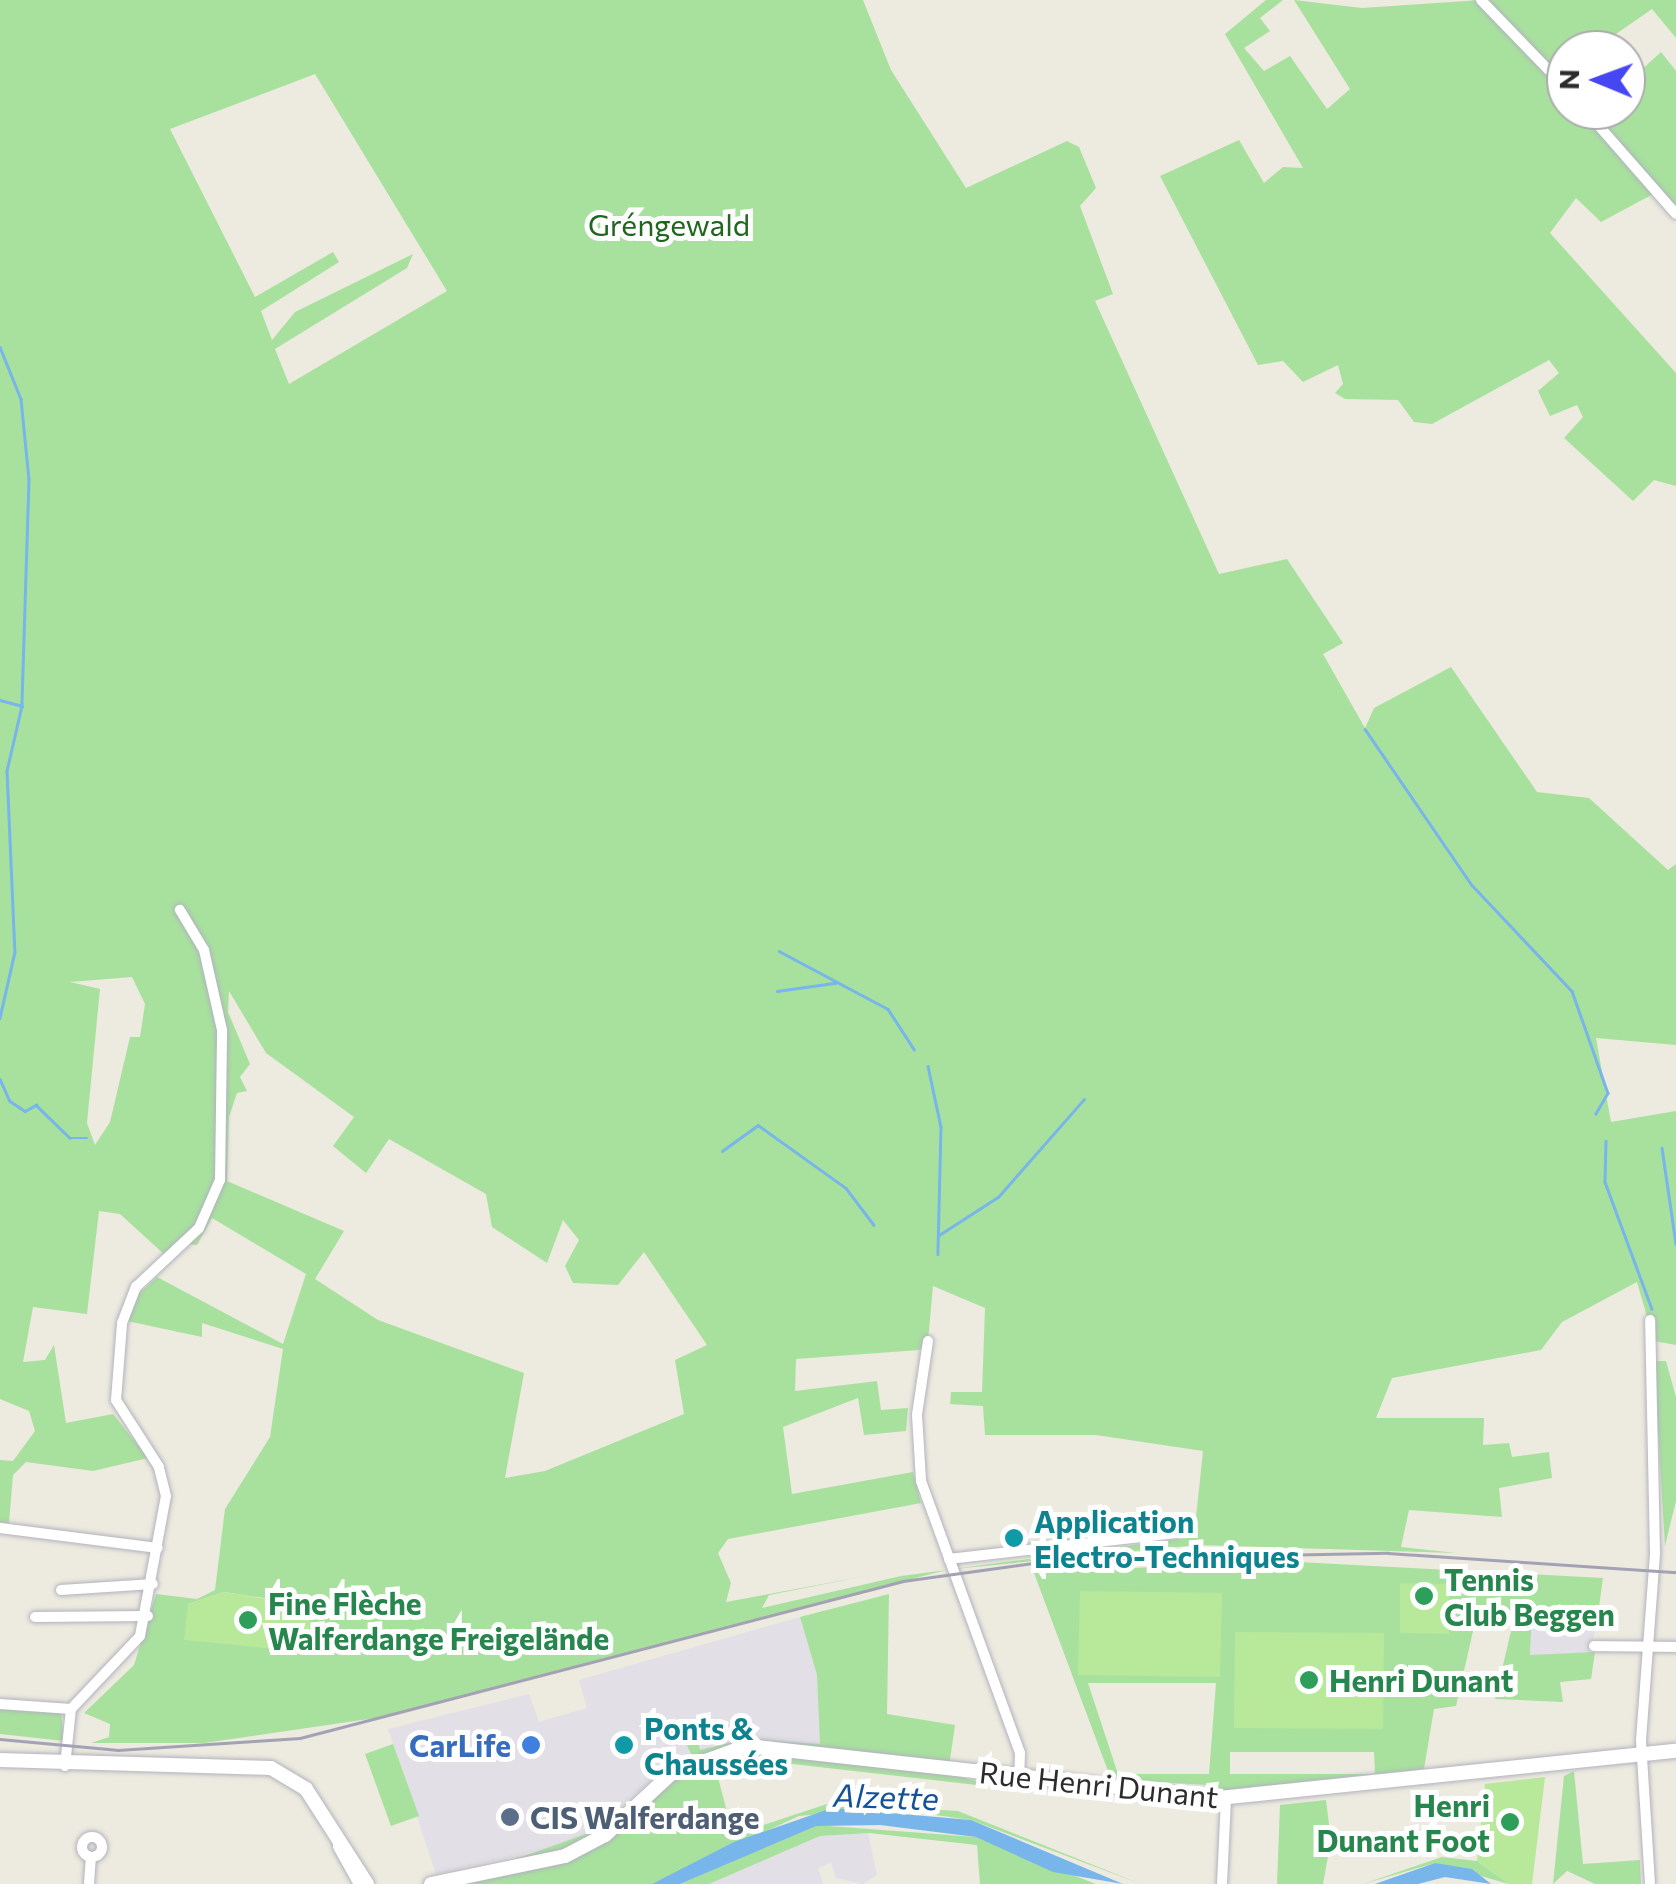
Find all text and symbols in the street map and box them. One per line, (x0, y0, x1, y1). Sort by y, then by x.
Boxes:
north arrow (1546, 30, 1646, 130)
text: N (1551, 69, 1585, 90)
park label: Gréngewald (588, 206, 750, 242)
place label: Application Electro-Techniques (1034, 1503, 1300, 1574)
marker: Application Electro-Techniques (1003, 1527, 1025, 1549)
place label: Tennis Club Beggen (1444, 1561, 1615, 1632)
place label: Fine Flèche Walferdange Freigelände (268, 1585, 609, 1656)
marker: Tennis Club Beggen (1413, 1585, 1435, 1607)
marker: Fine Flèche Walferdange Freigelände (237, 1609, 259, 1631)
place label: Henri Dunant (1329, 1662, 1513, 1698)
marker: Henri Dunant (1298, 1669, 1320, 1691)
place label: Ponts & Chaussées (644, 1710, 788, 1780)
place label: CarLife (409, 1727, 511, 1763)
marker: CarLife (520, 1734, 542, 1756)
marker: Ponts & Chaussées (613, 1734, 635, 1756)
street label: Rue Henri Dunant (978, 1754, 1220, 1814)
water label: Alzette (833, 1775, 939, 1817)
place label: Henri Dunant Foot (1317, 1787, 1490, 1858)
place label: CIS Walferdange (530, 1799, 760, 1835)
marker: CIS Walferdange (499, 1806, 521, 1828)
marker: Henri Dunant Foot (1499, 1811, 1521, 1833)

